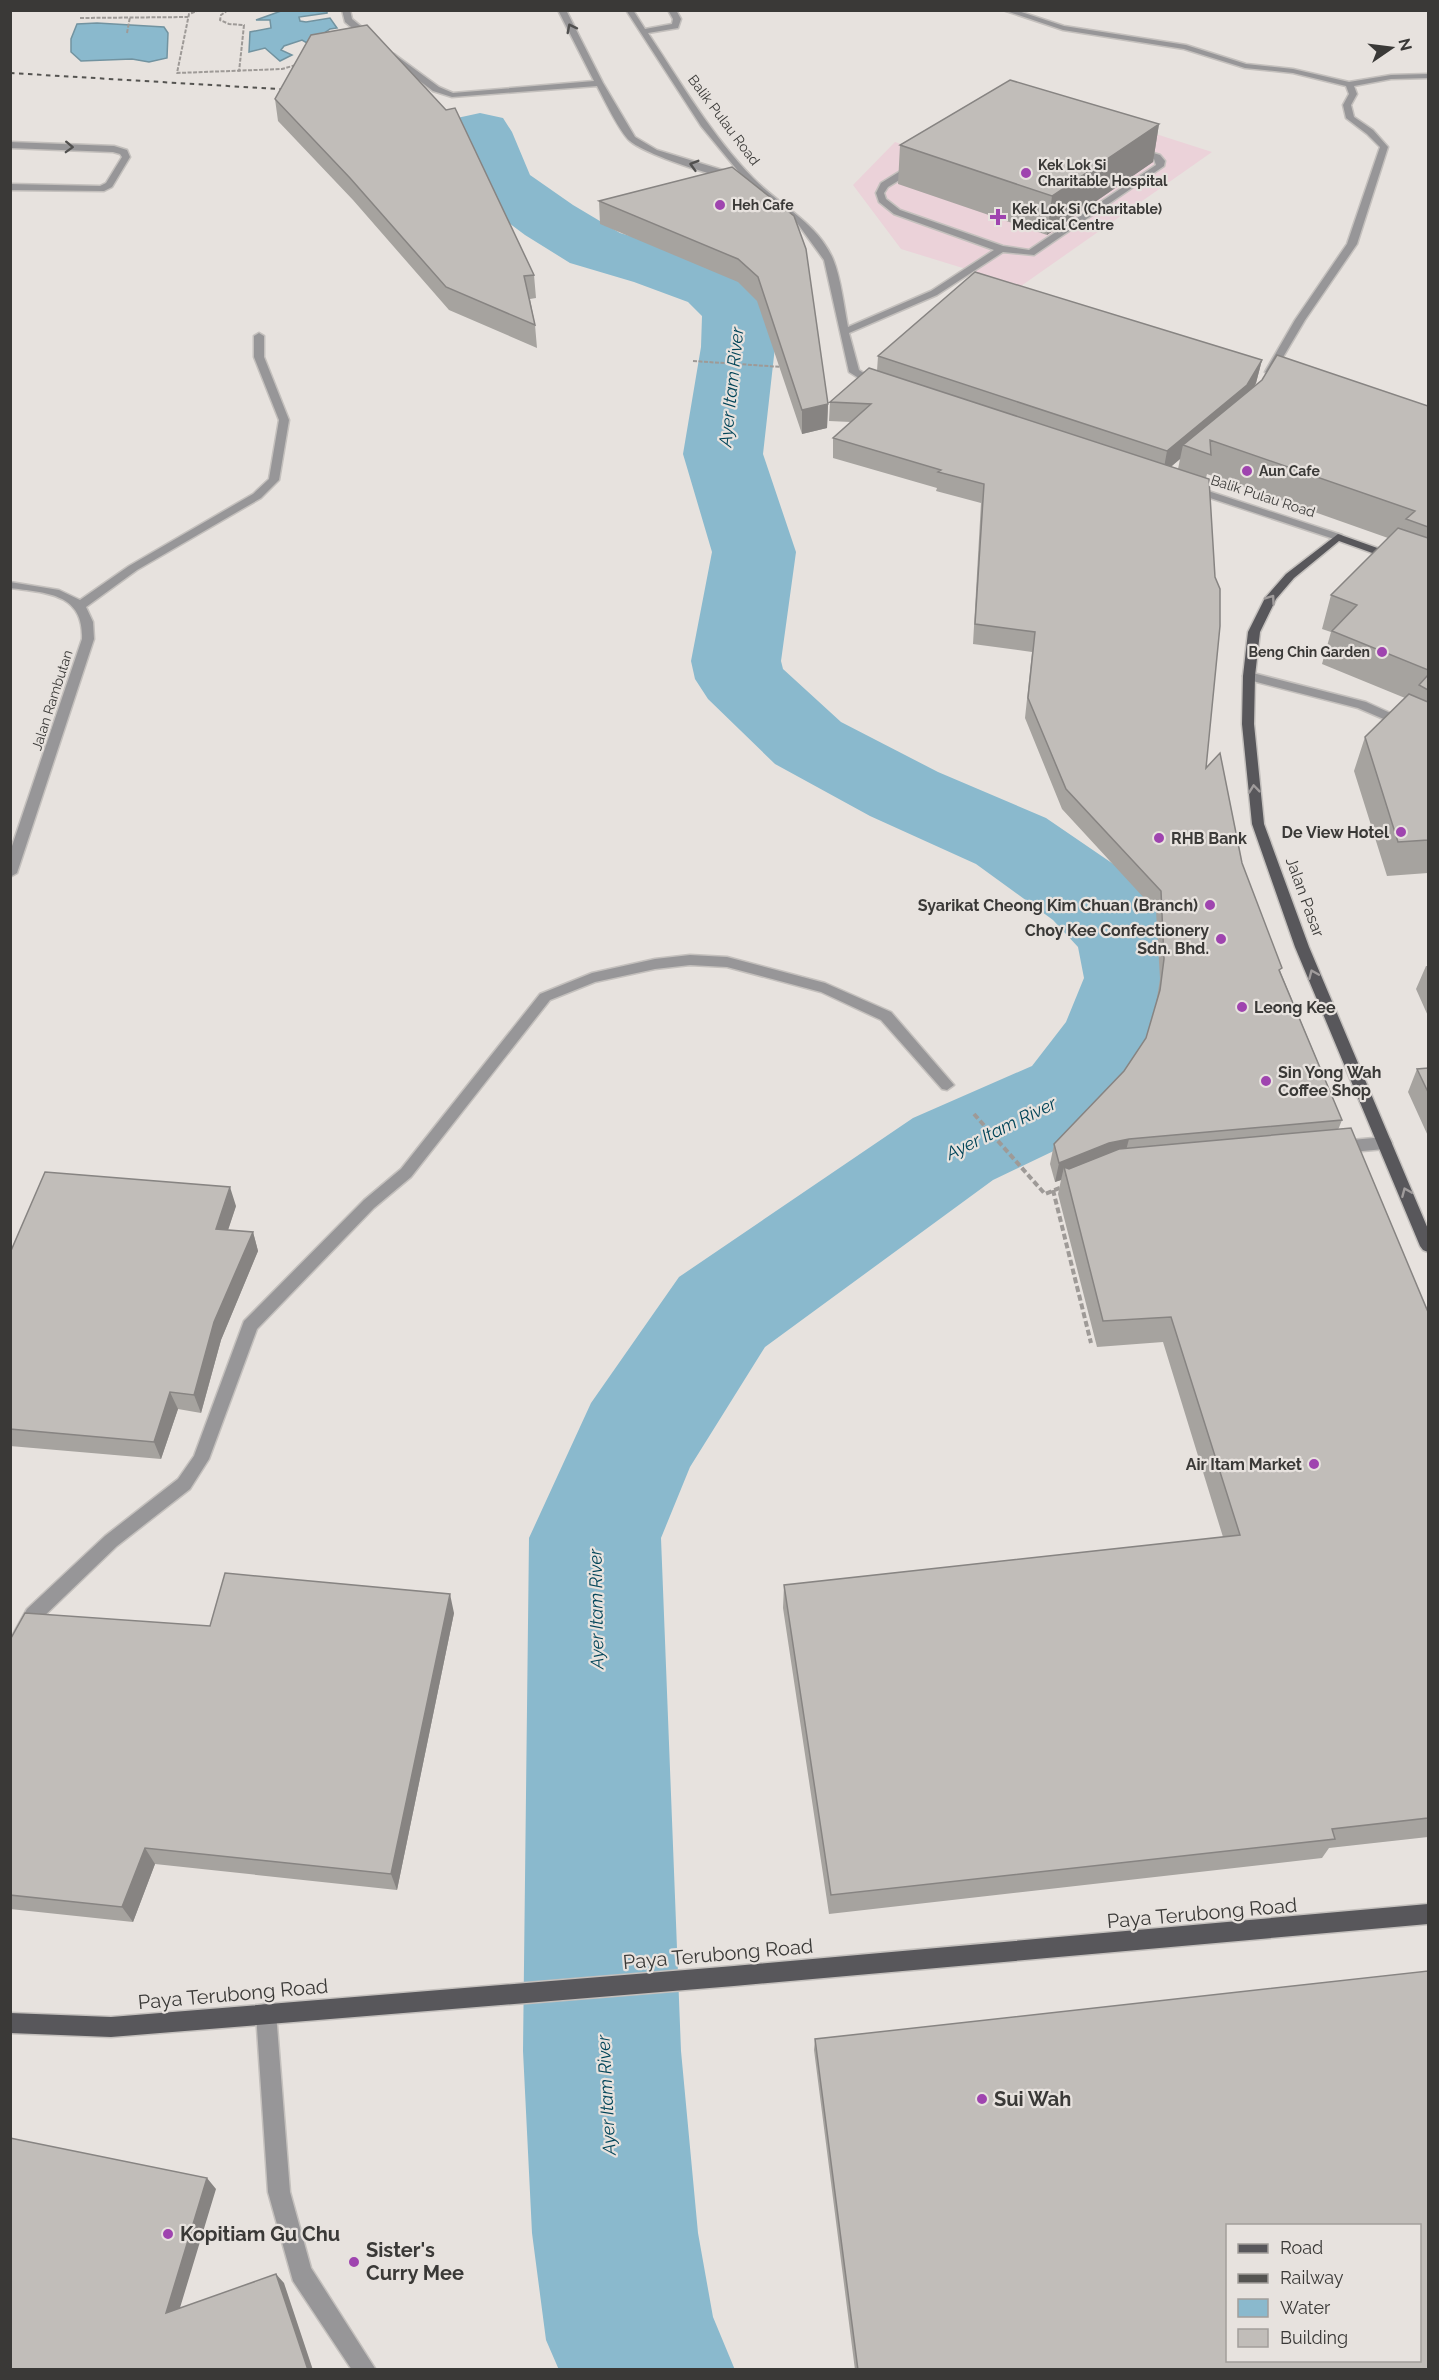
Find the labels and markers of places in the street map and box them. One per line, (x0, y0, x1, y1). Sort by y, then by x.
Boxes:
place label: Kek Lok Si Charitable Hospital (1038, 157, 1168, 189)
marker: Kek Lok Si Charitable Hospital (1019, 166, 1033, 180)
place label: Heh Cafe (732, 197, 794, 213)
marker: Heh Cafe (713, 198, 727, 212)
place label: Kek Lok Si (Charitable) Medical Centre (1012, 201, 1162, 233)
marker: Kek Lok Si (Charitable) Medical Centre (989, 208, 1007, 226)
place label: Aun Cafe (1259, 463, 1320, 479)
marker: Aun Cafe (1240, 464, 1254, 478)
place label: Beng Chin Garden (1249, 644, 1370, 660)
marker: Beng Chin Garden (1375, 645, 1389, 659)
place label: De View Hotel (1282, 823, 1390, 842)
marker: De View Hotel (1394, 825, 1408, 839)
place label: RHB Bank (1171, 829, 1247, 848)
marker: RHB Bank (1152, 831, 1166, 845)
place label: Syarikat Cheong Kim Chuan (Branch) (918, 896, 1198, 915)
marker: Syarikat Cheong Kim Chuan (Branch) (1203, 898, 1217, 912)
place label: Choy Kee Confectionery Sdn. Bhd. (1025, 921, 1209, 958)
marker: Choy Kee Confectionery Sdn. Bhd. (1214, 932, 1228, 946)
place label: Leong Kee (1254, 998, 1336, 1017)
marker: Leong Kee (1235, 1000, 1249, 1014)
place label: Sin Yong Wah Coffee Shop (1278, 1063, 1381, 1100)
marker: Sin Yong Wah Coffee Shop (1259, 1074, 1273, 1088)
place label: Air Itam Market (1186, 1455, 1302, 1474)
marker: Air Itam Market (1307, 1457, 1321, 1471)
place label: Sui Wah (994, 2087, 1071, 2111)
marker: Sui Wah (975, 2092, 989, 2106)
place label: Kopitiam Gu Chu (180, 2222, 340, 2246)
marker: Kopitiam Gu Chu (161, 2227, 175, 2241)
place label: Sister's Curry Mee (366, 2238, 464, 2285)
marker: Sister's Curry Mee (347, 2255, 361, 2269)

